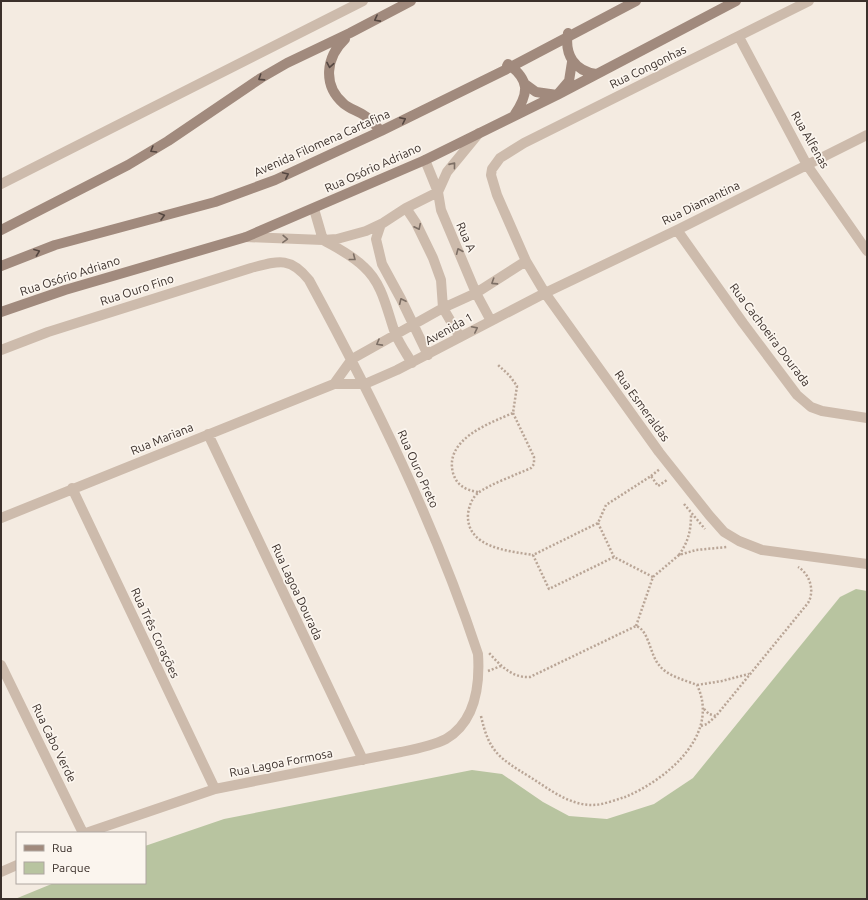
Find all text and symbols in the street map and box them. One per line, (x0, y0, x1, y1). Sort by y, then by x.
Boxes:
one-way arrow (373, 15, 381, 22)
street label: Rua Congonhas (607, 42, 688, 91)
one-way arrow (326, 62, 334, 68)
one-way arrow (258, 73, 265, 81)
street label: Avenida Filomena Cartafina (252, 107, 392, 178)
street label: Rua Alfenas (789, 109, 832, 171)
one-way arrow (399, 117, 406, 125)
street label: Rua Osório Adriano (322, 140, 423, 195)
one-way arrow (150, 146, 157, 153)
one-way arrow (448, 162, 455, 170)
one-way arrow (281, 172, 289, 180)
street label: Rua Diamantina (660, 178, 742, 227)
one-way arrow (159, 213, 166, 221)
street label: Rua A (454, 220, 479, 254)
one-way arrow (413, 223, 421, 230)
one-way arrow (282, 235, 288, 244)
one-way arrow (34, 248, 41, 256)
one-way arrow (456, 248, 464, 256)
street label: Rua Osório Adriano (18, 253, 121, 298)
one-way arrow (349, 253, 356, 260)
street label: Rua Ouro Fino (98, 271, 175, 308)
one-way arrow (491, 278, 498, 285)
street label: Rua Cachoeira Dourada (727, 281, 813, 389)
one-way arrow (399, 298, 407, 305)
street label: Avenida 1 (423, 310, 475, 347)
one-way arrow (471, 326, 478, 334)
one-way arrow (376, 339, 383, 346)
street label: Rua Esmeraldas (612, 368, 672, 444)
street label: Rua Mariana (129, 420, 195, 457)
street label: Rua Ouro Preto (395, 428, 441, 510)
street label: Rua Lagoa Dourada (269, 542, 325, 642)
street label: Rua Três Corações (129, 586, 182, 680)
street label: Rua Cabo Verde (30, 701, 79, 784)
street label: Rua Lagoa Formosa (228, 746, 334, 779)
legend (16, 832, 146, 884)
text: Rua (52, 841, 73, 854)
text: Parque (52, 861, 90, 874)

